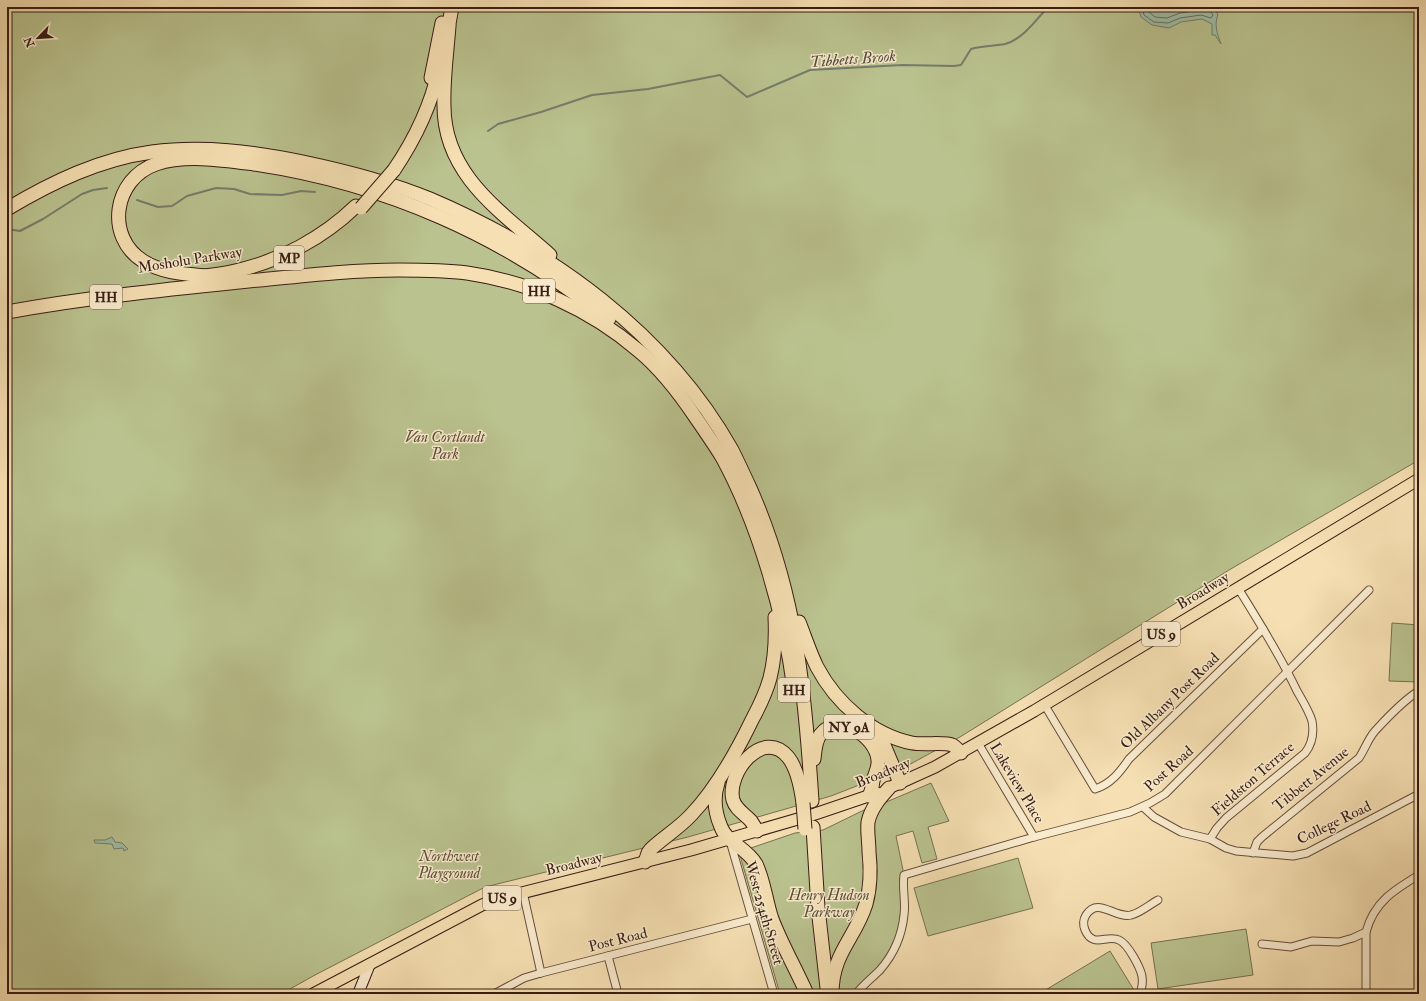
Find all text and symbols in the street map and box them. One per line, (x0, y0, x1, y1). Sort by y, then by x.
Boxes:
north arrow (18, 18, 58, 58)
text: N (21, 34, 38, 50)
water label: Tibbetts Brook (809, 46, 897, 72)
street label: Mosholu Parkway (137, 242, 244, 278)
road number: MP (274, 246, 304, 270)
road number: HH (523, 279, 555, 303)
road number: HH (90, 285, 122, 309)
park label: Van Cortlandt Park (405, 428, 486, 464)
street label: Broadway (1173, 568, 1233, 614)
road number: US 9 (1142, 622, 1180, 646)
street label: Old Albany Post Road (1116, 648, 1224, 753)
road number: HH (778, 678, 810, 702)
road number: NY 9A (824, 715, 874, 739)
street label: Fieldston Terrace (1208, 738, 1298, 820)
street label: Lakeview Place (986, 739, 1048, 827)
street label: Post Road (1140, 741, 1198, 796)
street label: Tibbett Avenue (1269, 743, 1353, 815)
street label: Broadway (853, 753, 914, 793)
street label: College Road (1294, 797, 1375, 849)
park label: Northwest Playground (417, 847, 482, 883)
street label: Broadway (544, 848, 605, 880)
street label: West 254th Street (740, 858, 788, 967)
road number: US 9 (483, 886, 521, 910)
park label: Henry Hudson Parkway (787, 886, 870, 922)
street label: Post Road (587, 923, 650, 956)

